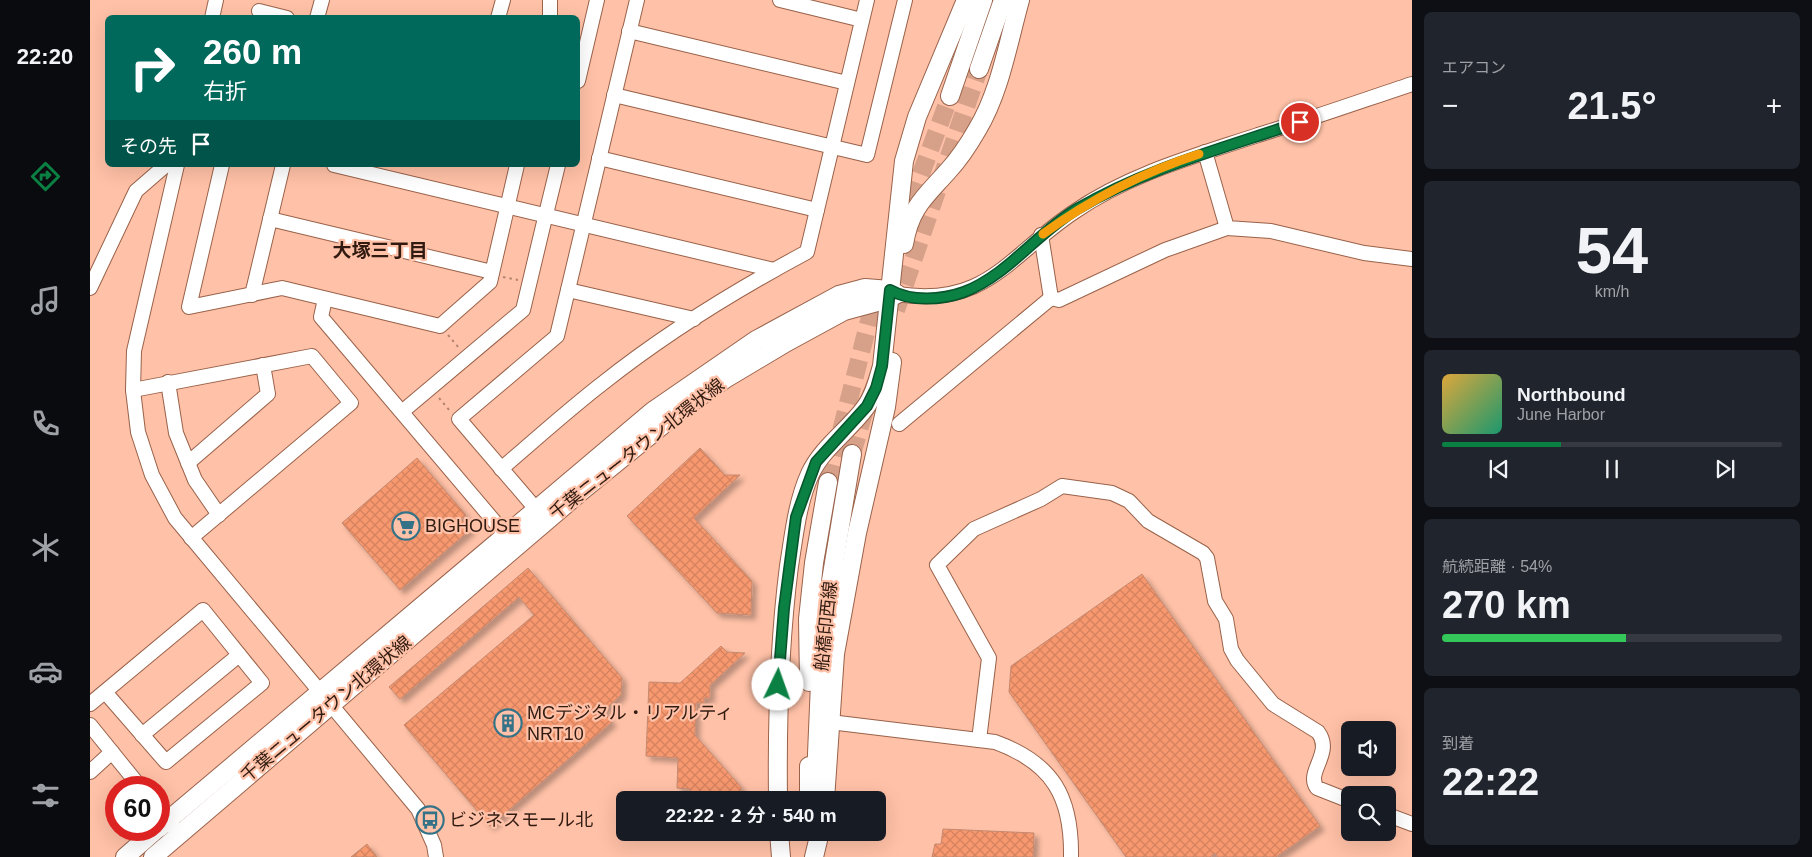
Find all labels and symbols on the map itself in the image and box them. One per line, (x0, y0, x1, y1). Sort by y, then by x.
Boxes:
pin (1279, 101, 1321, 143)
district label: 大塚三丁目 (332, 240, 428, 261)
street label: 千葉ニュータウン北環状線 (546, 375, 728, 523)
supermarket icon: BIGHOUSE (391, 511, 421, 541)
place label: BIGHOUSE (425, 516, 520, 536)
street label: 船橋印西線 (811, 580, 841, 672)
street label: 千葉ニュータウン北環状線 (237, 632, 415, 786)
position arrow (751, 658, 803, 710)
place label: MCデジタル・リアルティ NRT10 (527, 703, 733, 744)
building icon: MCデジタル・リアルティ NRT10 (493, 708, 523, 738)
speed limit sign: 60 (105, 776, 170, 841)
bus stop icon: ビジネスモール北 (415, 805, 445, 835)
place label: ビジネスモール北 (449, 810, 593, 830)

